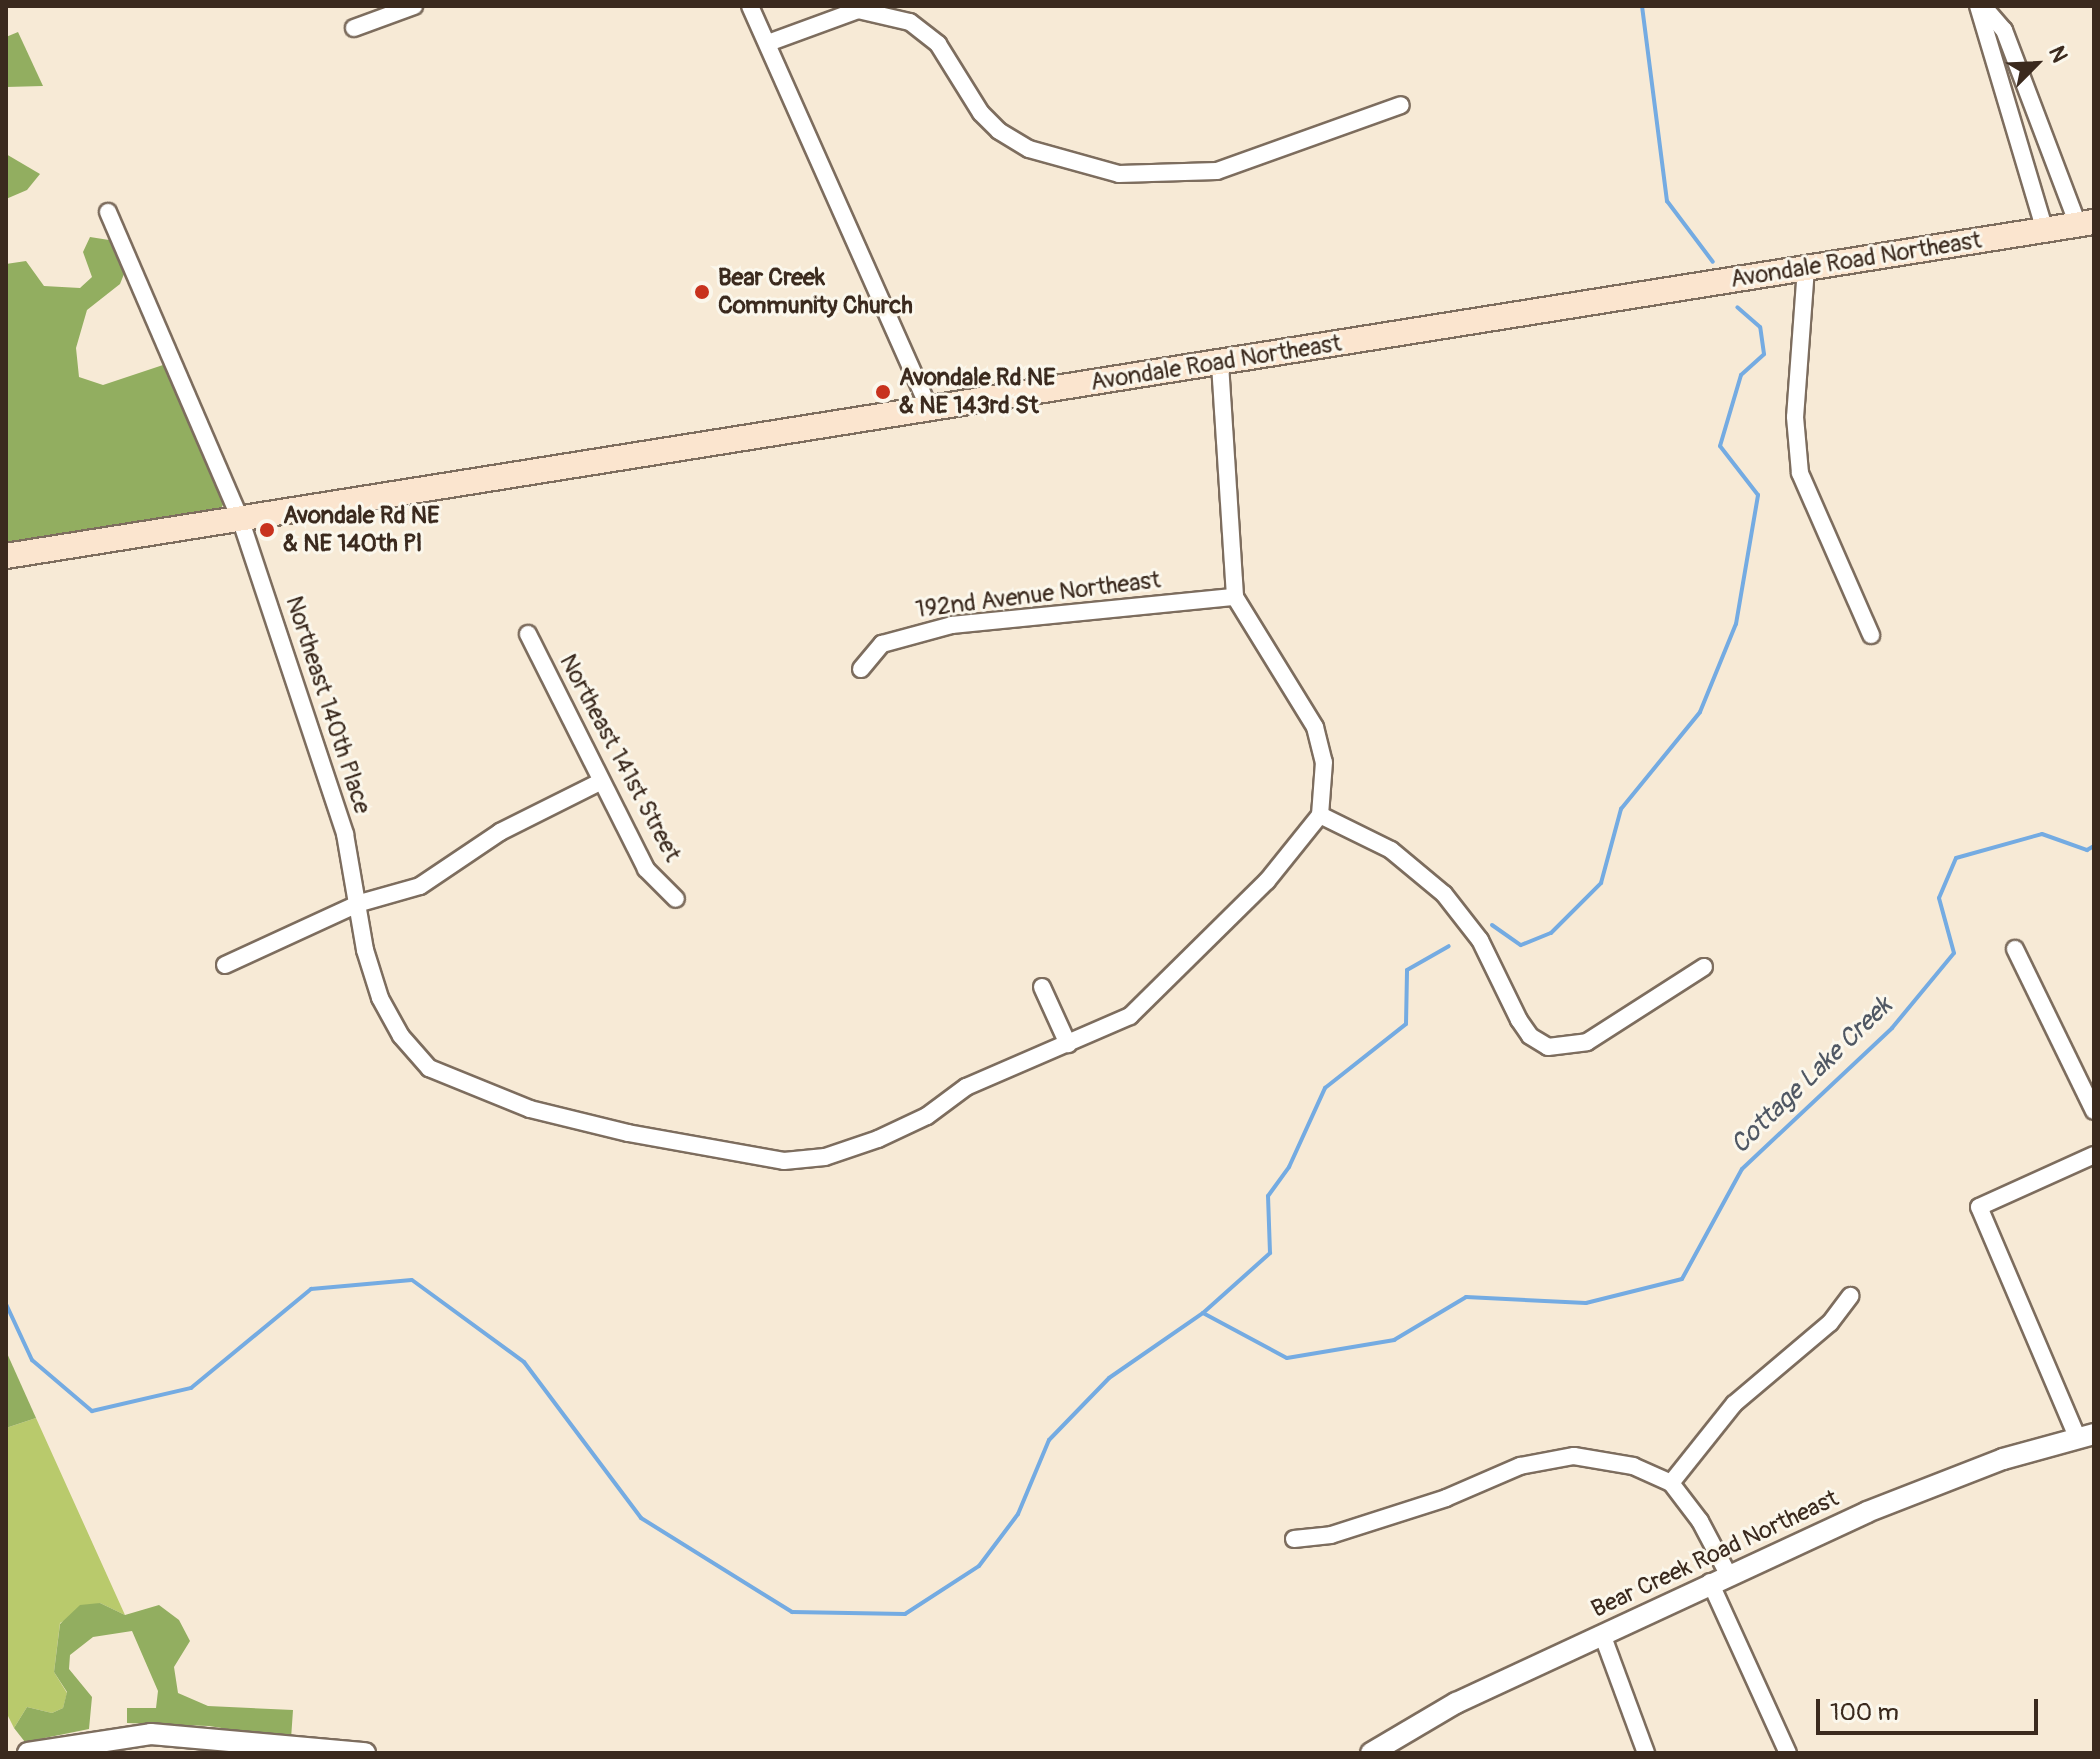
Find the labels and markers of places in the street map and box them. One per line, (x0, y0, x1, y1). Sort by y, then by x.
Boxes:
place label: Bear Creek Community Church (718, 264, 913, 320)
marker: Bear Creek Community Church (693, 283, 711, 301)
place label: Avondale Rd NE & NE 143rd St (899, 364, 1055, 420)
marker: Avondale Rd NE & NE 143rd St (874, 383, 892, 401)
place label: Avondale Rd NE & NE 140th Pl (283, 502, 439, 558)
marker: Avondale Rd NE & NE 140th Pl (258, 521, 276, 539)

